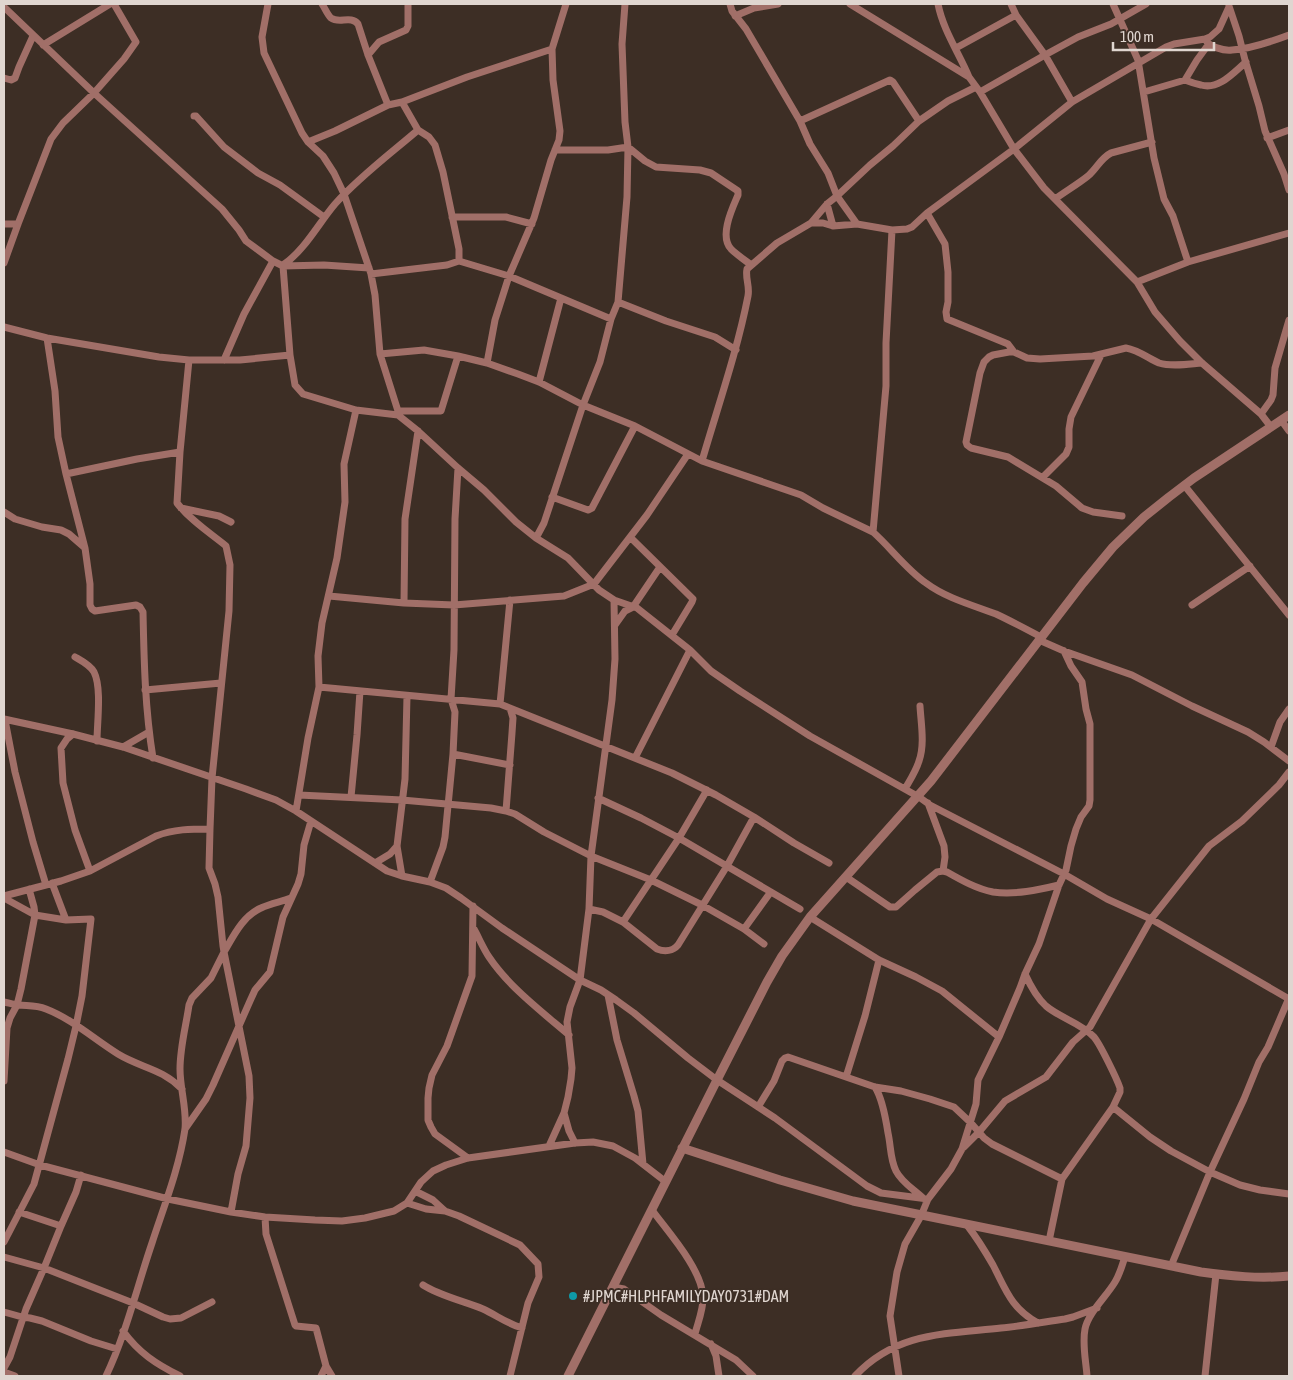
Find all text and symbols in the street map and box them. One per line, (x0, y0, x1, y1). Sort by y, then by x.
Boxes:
scale bar (1113, 20, 1214, 52)
text: 100 m (1120, 28, 1154, 45)
place label: #JPMC#HLPHFAMILYDAY0731#DAM (583, 1287, 789, 1305)
marker: #JPMC#HLPHFAMILYDAY0731#DAM (567, 1290, 579, 1302)

